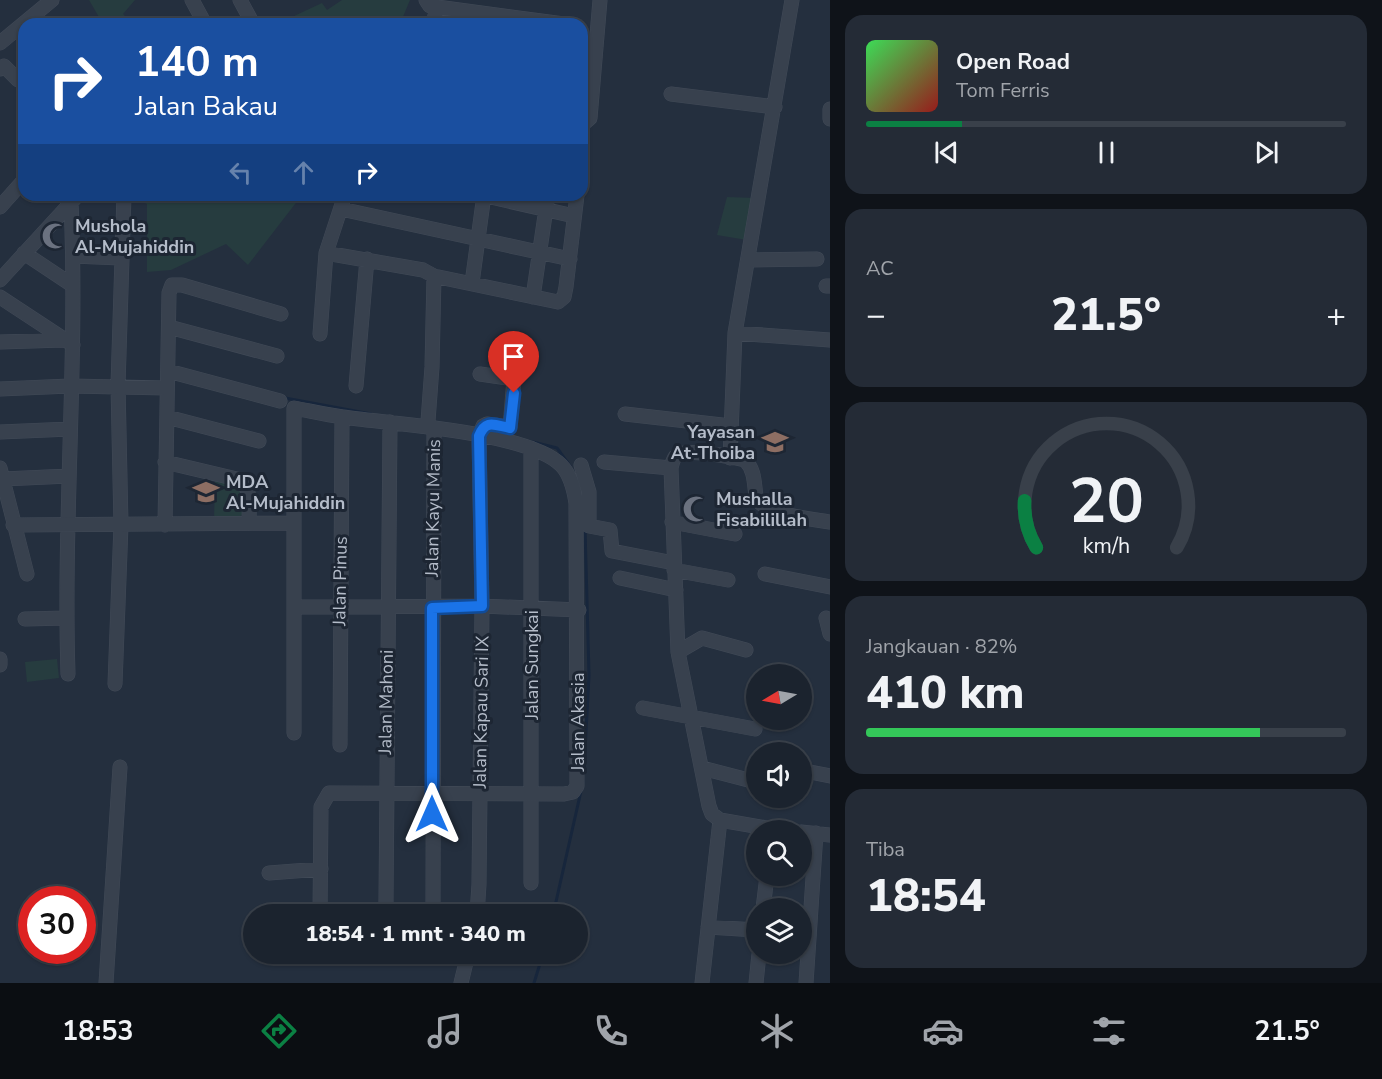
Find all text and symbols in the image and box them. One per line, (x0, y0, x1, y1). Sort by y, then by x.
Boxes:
text: 140 m (135, 34, 259, 91)
icon: right (36, 42, 114, 120)
text: Open Road (956, 47, 1070, 77)
text: Tom Ferris (956, 77, 1050, 104)
text: Jalan Bakau (135, 88, 278, 125)
icon: previous (930, 136, 963, 169)
icon: pause (1090, 136, 1123, 169)
icon: next (1250, 136, 1283, 169)
icon: left (224, 156, 257, 189)
icon: ahead (287, 156, 320, 189)
icon: right (350, 156, 383, 189)
place label: Mushola Al-Mujahiddin (75, 214, 194, 259)
mosque icon: Mushola Al-Mujahiddin (40, 221, 70, 251)
text: AC (866, 255, 894, 282)
text: 21.5° (1051, 285, 1161, 346)
text: − (866, 293, 886, 338)
text: + (1326, 293, 1346, 338)
pin (488, 331, 539, 393)
icon: arrive (497, 340, 530, 373)
place label: Yayasan At-Thoiba (671, 420, 755, 465)
school or university icon: Yayasan At-Thoiba (760, 427, 790, 457)
street label: Jalan Kayu Manis (420, 439, 446, 578)
text: 20 (1069, 460, 1143, 545)
place label: MDA Al-Mujahiddin (226, 470, 345, 515)
school or university icon: MDA Al-Mujahiddin (191, 477, 221, 507)
place label: Mushalla Fisabilillah (716, 487, 807, 532)
mosque icon: Mushalla Fisabilillah (681, 494, 711, 524)
text: km/h (1082, 532, 1130, 562)
street label: Jalan Pinus (327, 536, 353, 627)
street label: Jalan Sungkai (520, 610, 544, 721)
text: Jangkauan · 82% (866, 633, 1017, 660)
street label: Jalan Kapau Sari IX (468, 635, 494, 790)
street label: Jalan Mahoni (373, 649, 399, 756)
text: 410 km (866, 663, 1025, 724)
north arrow (746, 664, 812, 730)
map controls (746, 664, 812, 964)
street label: Jalan Akasia (566, 672, 590, 773)
button: sound (746, 742, 812, 808)
position arrow (400, 782, 464, 846)
button: search (746, 820, 812, 886)
text: Tiba (866, 836, 905, 863)
text: 18:54 (866, 866, 986, 927)
speed limit sign: 30 (18, 886, 96, 964)
button: layers (746, 898, 812, 964)
text: 18:54 · 1 mnt · 340 m (305, 919, 526, 949)
icon: directions (258, 1010, 300, 1052)
icon: music (424, 1010, 466, 1052)
icon: phone (590, 1010, 632, 1052)
icon: climate (756, 1010, 798, 1052)
icon: car (922, 1010, 964, 1052)
icon: filters (1088, 1010, 1130, 1052)
text: 18:53 (62, 1013, 134, 1050)
text: 21.5° (1254, 1013, 1320, 1050)

